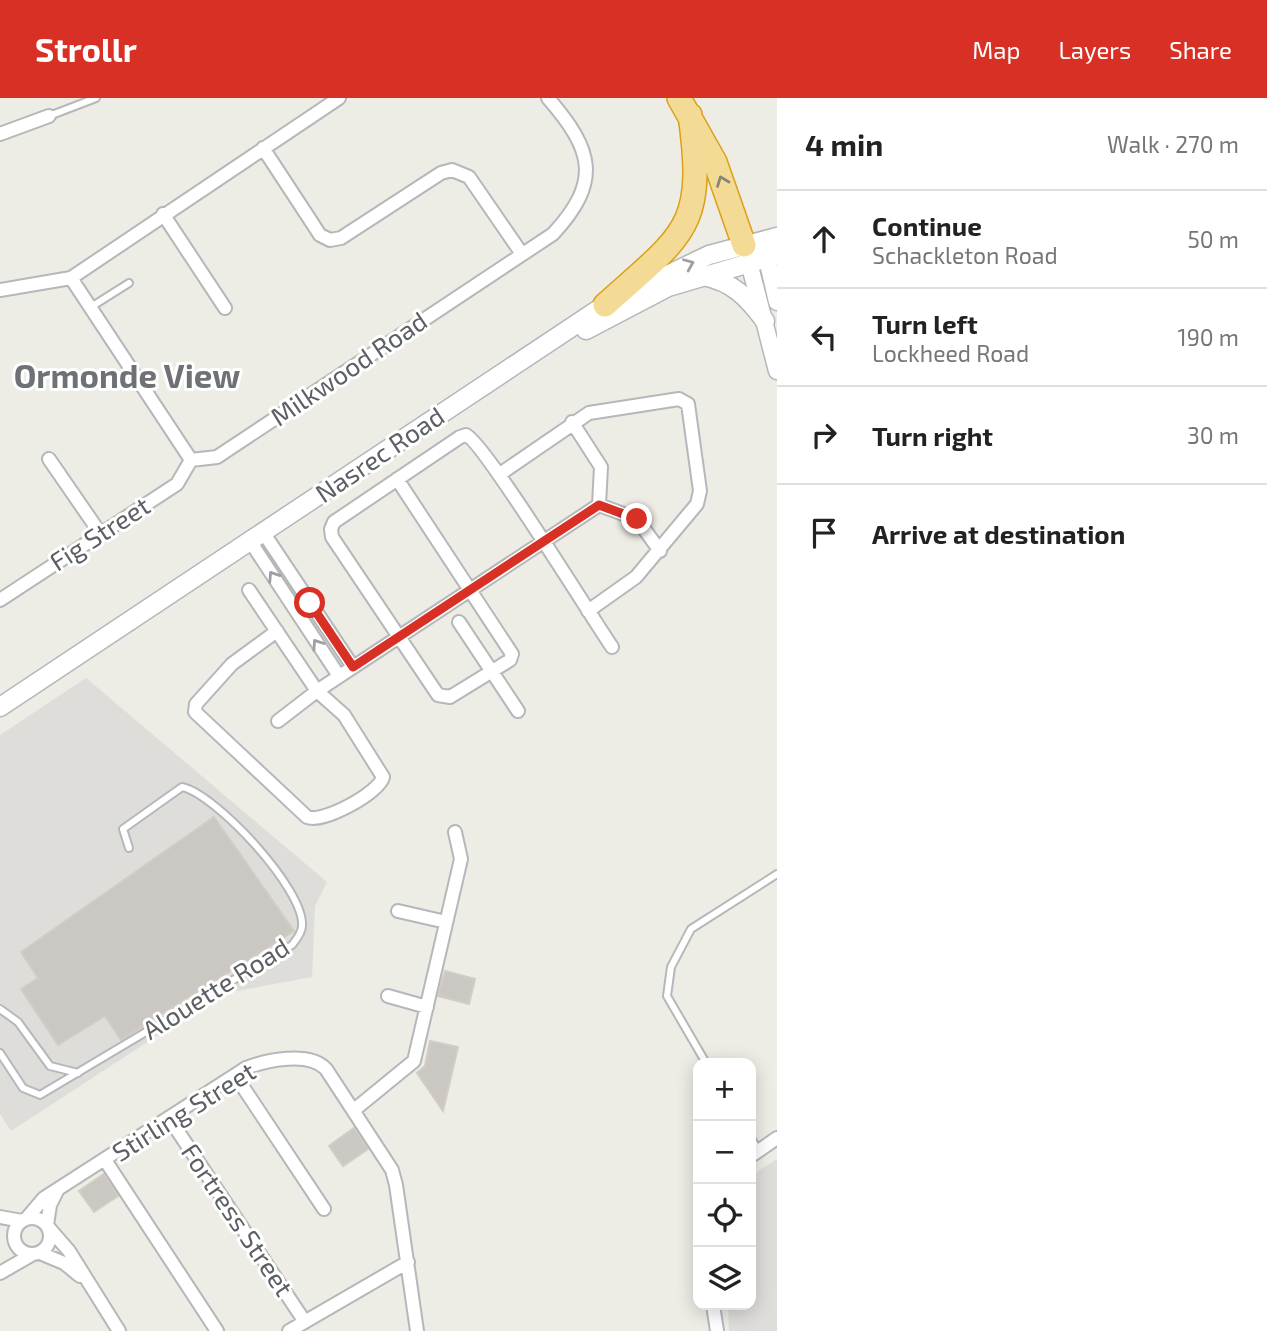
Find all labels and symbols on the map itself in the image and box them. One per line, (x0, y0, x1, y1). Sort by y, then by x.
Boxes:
one-way arrow (716, 175, 730, 187)
one-way arrow (681, 258, 694, 272)
street label: Milkwood Road (264, 304, 432, 431)
district label: Ormonde View (14, 355, 240, 395)
street label: Nasrec Road (309, 399, 449, 508)
street label: Fig Street (43, 489, 155, 577)
route end (621, 503, 652, 534)
one-way arrow (268, 571, 281, 584)
route start (294, 587, 325, 618)
one-way arrow (313, 639, 326, 652)
street label: Alouette Road (136, 930, 294, 1045)
street label: Stirling Street (106, 1054, 261, 1167)
street label: Fortress Street (176, 1137, 301, 1301)

